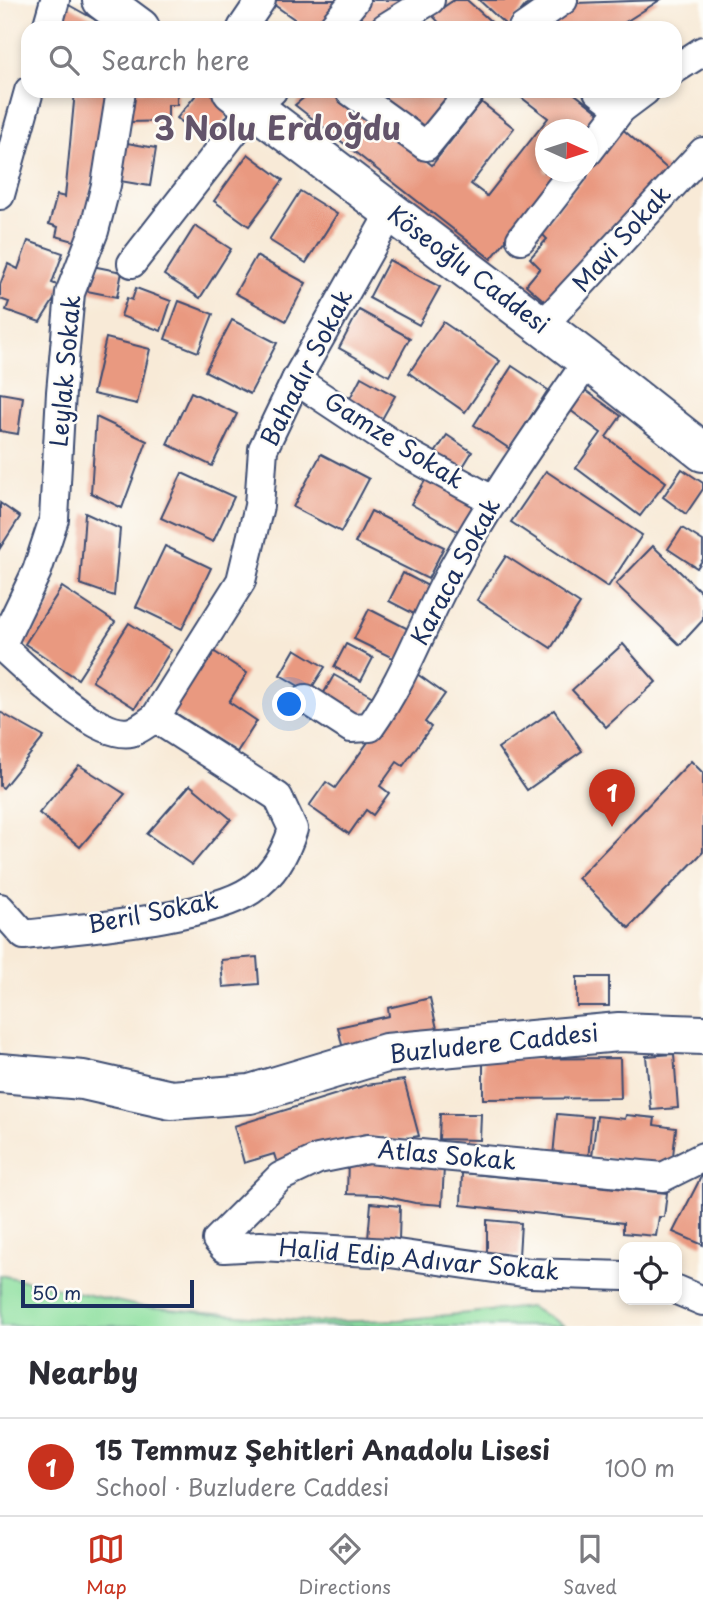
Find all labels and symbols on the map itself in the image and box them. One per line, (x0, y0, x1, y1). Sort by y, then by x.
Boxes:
district label: 3 Nolu Erdoğdu (153, 103, 401, 151)
north arrow (535, 119, 598, 182)
street label: Mavi Sokak (563, 176, 679, 299)
street label: Köseoğlu Caddesi (381, 195, 558, 341)
street label: Bahadır Sokak (250, 282, 360, 452)
street label: Leylak Sokak (39, 293, 89, 448)
street label: Gamze Sokak (318, 382, 472, 497)
street label: Karaca Sokak (400, 491, 508, 651)
your location (272, 687, 306, 721)
pin: 1 (589, 769, 635, 827)
street label: Beril Sokak (84, 881, 221, 941)
street label: Buzludere Caddesi (388, 1013, 600, 1071)
street label: Atlas Sokak (377, 1130, 518, 1178)
street label: Halid Edip Adıvar Sokak (277, 1228, 561, 1288)
scale bar (21, 1277, 194, 1309)

